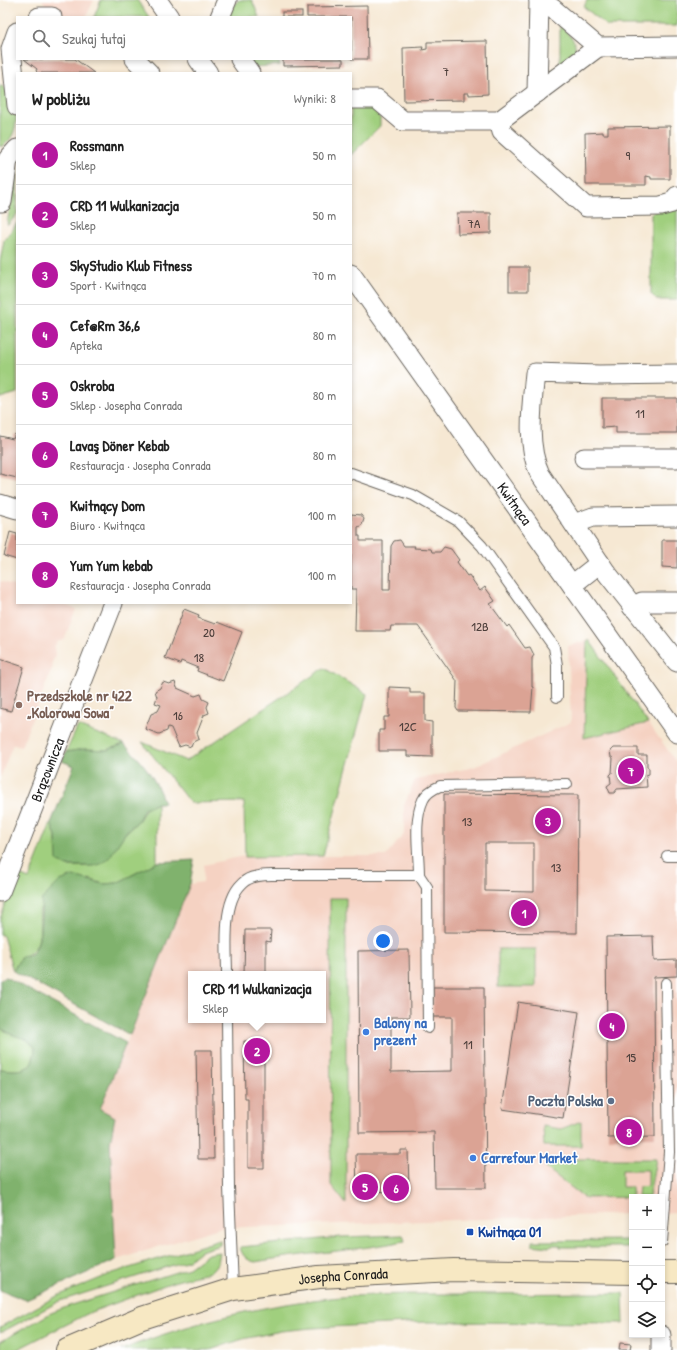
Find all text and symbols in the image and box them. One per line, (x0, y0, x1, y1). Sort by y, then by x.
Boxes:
search box (16, 16, 352, 60)
icon: search (30, 27, 52, 49)
text: Szukaj tutaj (62, 28, 126, 49)
house number: 7 (443, 62, 449, 80)
text: W pobliżu (32, 87, 90, 110)
text: Wyniki: 8 (294, 89, 336, 107)
text: Rossmann (70, 135, 124, 156)
text: 1 (43, 146, 47, 164)
text: 50 m (313, 146, 336, 164)
house number: 9 (626, 146, 631, 164)
text: Sklep (70, 156, 96, 174)
text: CRD 11 Wulkanizacja (70, 195, 179, 216)
text: 2 (42, 206, 48, 224)
text: 50 m (313, 206, 336, 224)
house number: 7A (468, 214, 481, 232)
text: Sklep (70, 216, 96, 234)
text: SkyStudio Klub Fitness (70, 255, 192, 276)
text: 3 (42, 266, 48, 284)
text: 70 m (312, 266, 336, 284)
text: Sport · Kwitnąca (70, 276, 146, 294)
text: Cef@Rm 36,6 (70, 315, 140, 336)
text: 4 (43, 326, 47, 344)
text: 80 m (313, 326, 336, 344)
text: Apteka (70, 336, 102, 354)
text: Oskroba (70, 375, 114, 396)
text: 5 (42, 386, 48, 404)
text: 80 m (313, 386, 336, 404)
text: Sklep · Josepha Conrada (70, 396, 182, 414)
house number: 11 (635, 404, 645, 422)
text: Lavaş Döner Kebab (70, 435, 170, 456)
text: 6 (42, 446, 48, 464)
text: 80 m (313, 446, 336, 464)
text: Restauracja · Josepha Conrada (70, 456, 211, 474)
street label: Kwitnąca (492, 478, 537, 529)
text: Kwitnący Dom (70, 495, 145, 516)
text: 7 (42, 506, 48, 524)
text: 100 m (308, 506, 336, 524)
text: Biuro · Kwitnąca (70, 516, 145, 534)
text: Yum Yum kebab (70, 555, 153, 576)
text: 8 (42, 566, 48, 584)
text: 100 m (308, 566, 336, 584)
text: Restauracja · Josepha Conrada (70, 576, 211, 594)
house number: 12B (471, 617, 489, 635)
house number: 20 (203, 623, 215, 641)
house number: 18 (194, 648, 205, 666)
place label: Przedszkole nr 422 „Kolorowa Sowa” (27, 685, 133, 723)
marker: Przedszkole nr 422 „Kolorowa Sowa” (14, 700, 24, 710)
house number: 16 (173, 706, 183, 724)
house number: 12C (399, 717, 417, 735)
street label: Brązownicza (25, 735, 69, 805)
pin: 7 (618, 756, 644, 786)
pin: 3 (535, 806, 561, 836)
house number: 13 (462, 812, 472, 830)
house number: 13 (551, 858, 561, 876)
pin: 1 (511, 898, 537, 928)
your location (373, 931, 393, 951)
popup (188, 971, 326, 1023)
text: CRD 11 Wulkanizacja (203, 978, 311, 999)
text: Sklep (203, 999, 228, 1017)
pin: 4 (599, 1011, 625, 1041)
place label: Balony na prezent (374, 1012, 427, 1051)
marker: Balony na prezent (361, 1027, 371, 1037)
house number: 11 (463, 1035, 473, 1053)
pin: 2 (244, 1036, 270, 1066)
house number: 15 (626, 1048, 637, 1066)
place label: Poczta Polska (528, 1090, 603, 1111)
marker: Poczta Polska (606, 1096, 616, 1106)
pin: 8 (616, 1117, 642, 1147)
place label: Carrefour Market (481, 1147, 578, 1168)
marker: Carrefour Market (468, 1153, 478, 1163)
pin: 5 (352, 1172, 378, 1202)
pin: 6 (383, 1173, 409, 1203)
map controls (629, 1194, 665, 1338)
button: + (629, 1194, 665, 1230)
place label: Kwitnąca 01 (478, 1221, 542, 1242)
marker: Kwitnąca 01 (465, 1227, 475, 1237)
button: − (629, 1230, 665, 1266)
street label: Josepha Conrada (297, 1262, 389, 1290)
button: locate (629, 1266, 665, 1302)
button: layers (629, 1302, 665, 1338)

